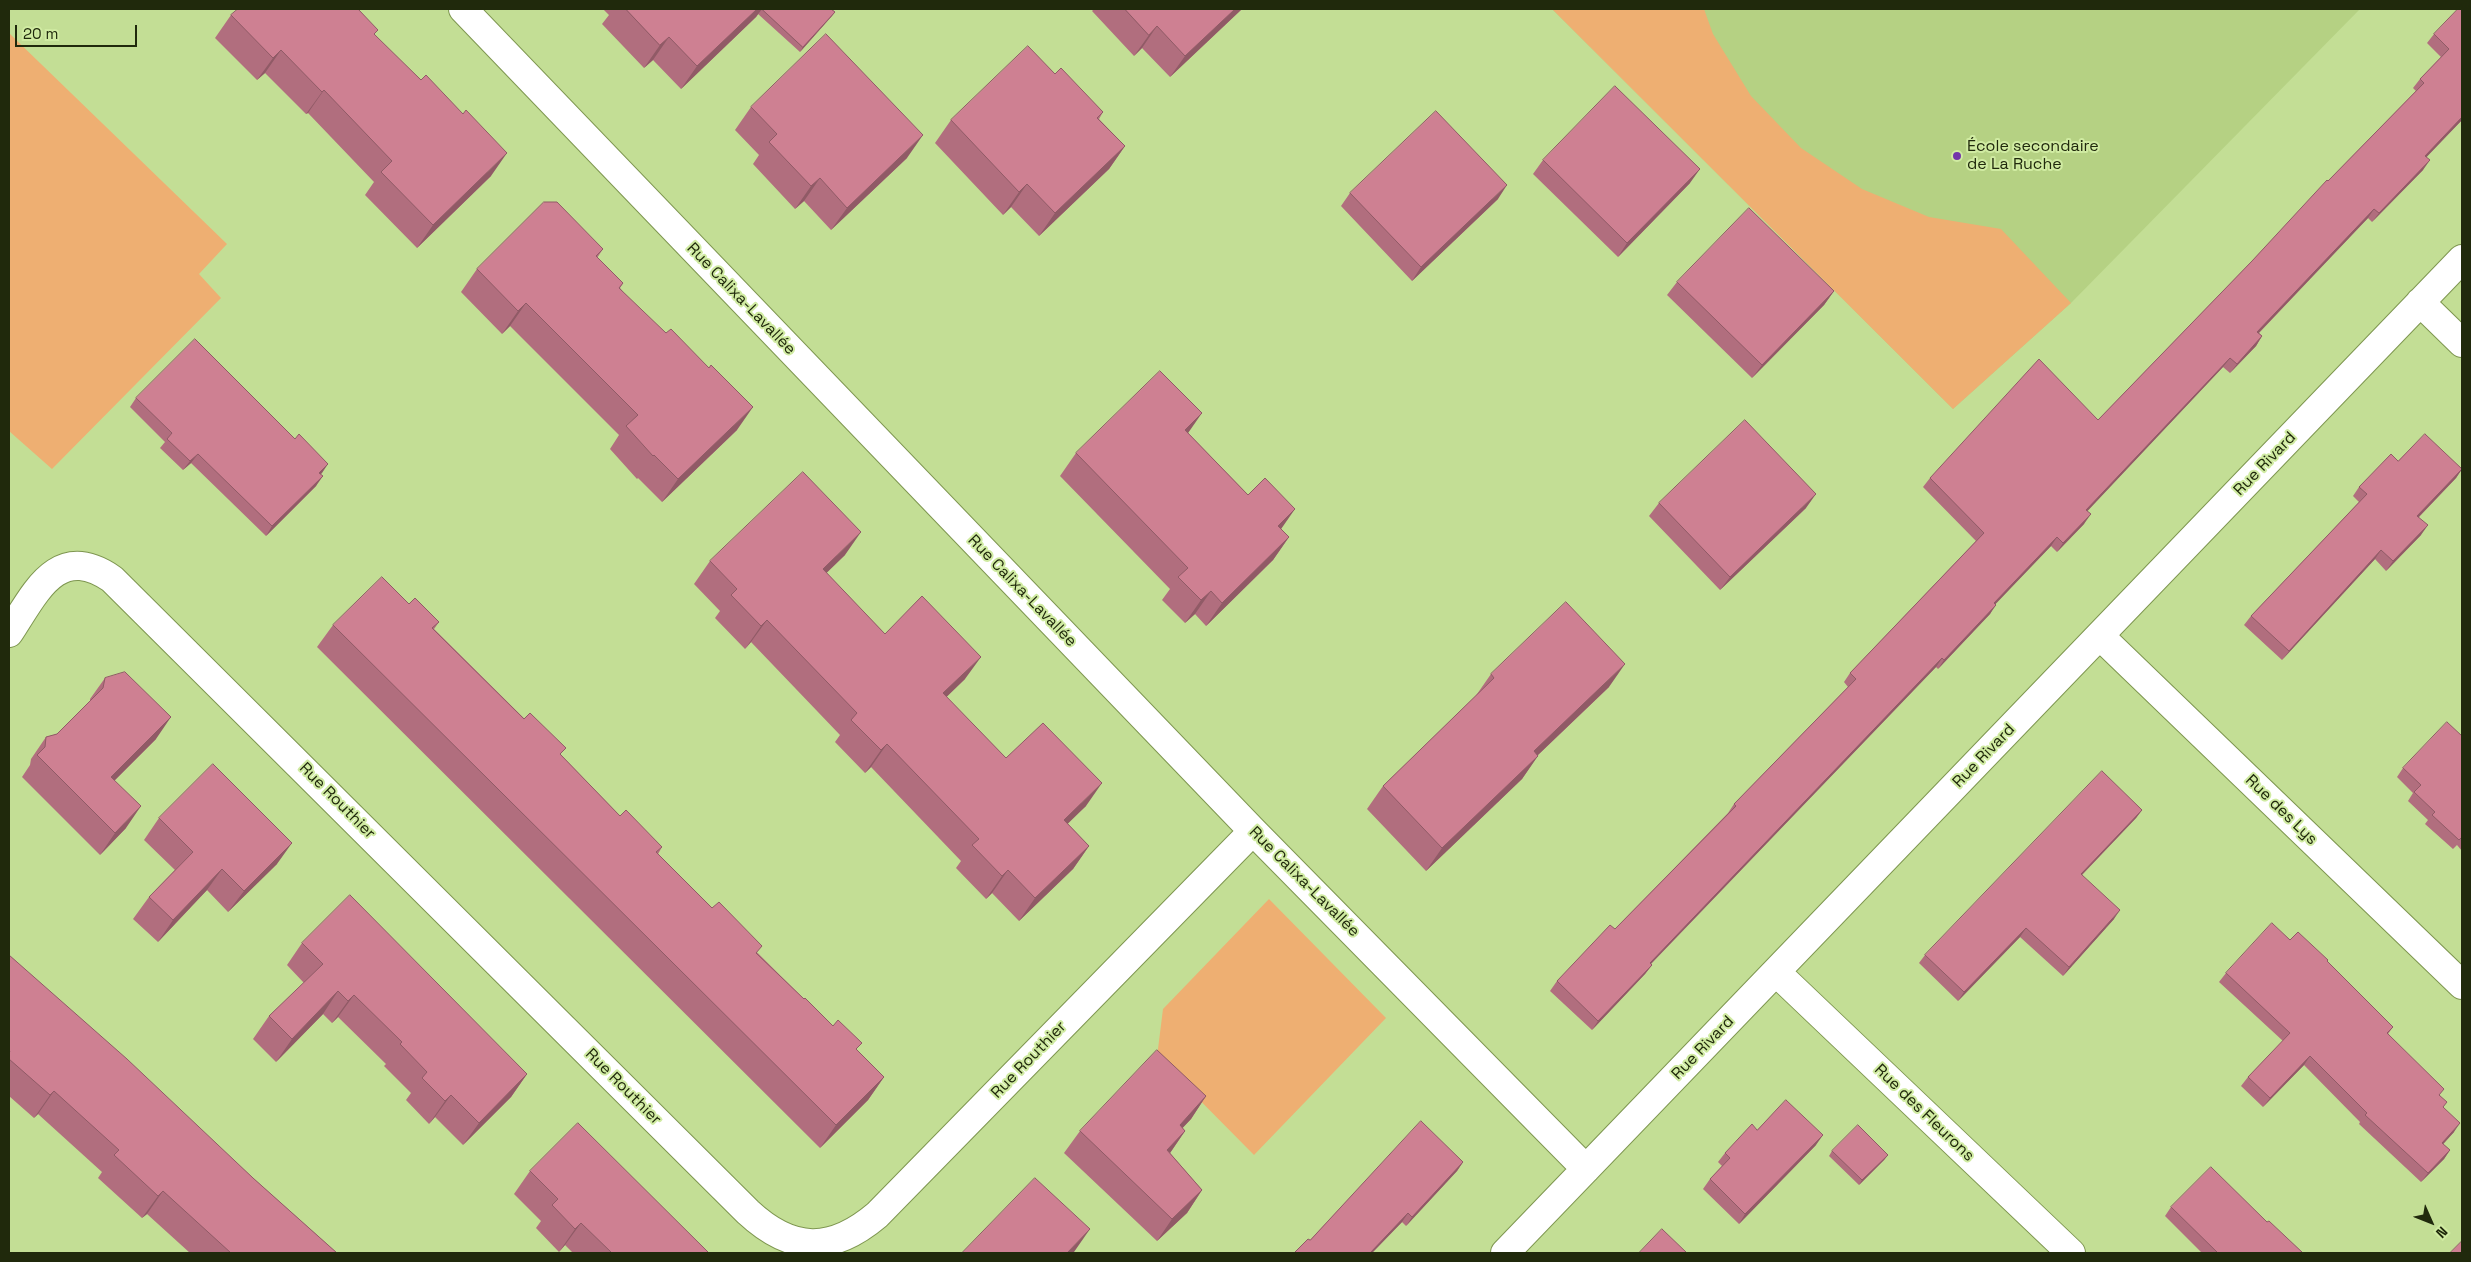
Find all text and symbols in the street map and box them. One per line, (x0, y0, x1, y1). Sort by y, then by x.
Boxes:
scale bar (18, 15, 140, 47)
text: 20 m (23, 24, 58, 43)
place label: École secondaire de La Ruche (1967, 137, 2099, 175)
marker: École secondaire de La Ruche (1951, 150, 1963, 162)
street label: Rue Calixa-Lavallée (683, 239, 799, 359)
street label: Rue Rivard (2230, 428, 2300, 500)
street label: Rue Calixa-Lavallée (964, 531, 1080, 651)
street label: Rue Rivard (1949, 720, 2019, 792)
street label: Rue Routhier (295, 759, 379, 843)
street label: Rue des Lys (2241, 771, 2321, 849)
street label: Rue Calixa-Lavallée (1245, 823, 1363, 941)
street label: Rue Rivard (1668, 1012, 1738, 1084)
street label: Rue Routhier (987, 1017, 1071, 1103)
street label: Rue Routhier (581, 1045, 665, 1129)
street label: Rue des Fleurons (1870, 1060, 1978, 1166)
north arrow (2406, 1197, 2456, 1247)
text: N (2432, 1223, 2452, 1242)

